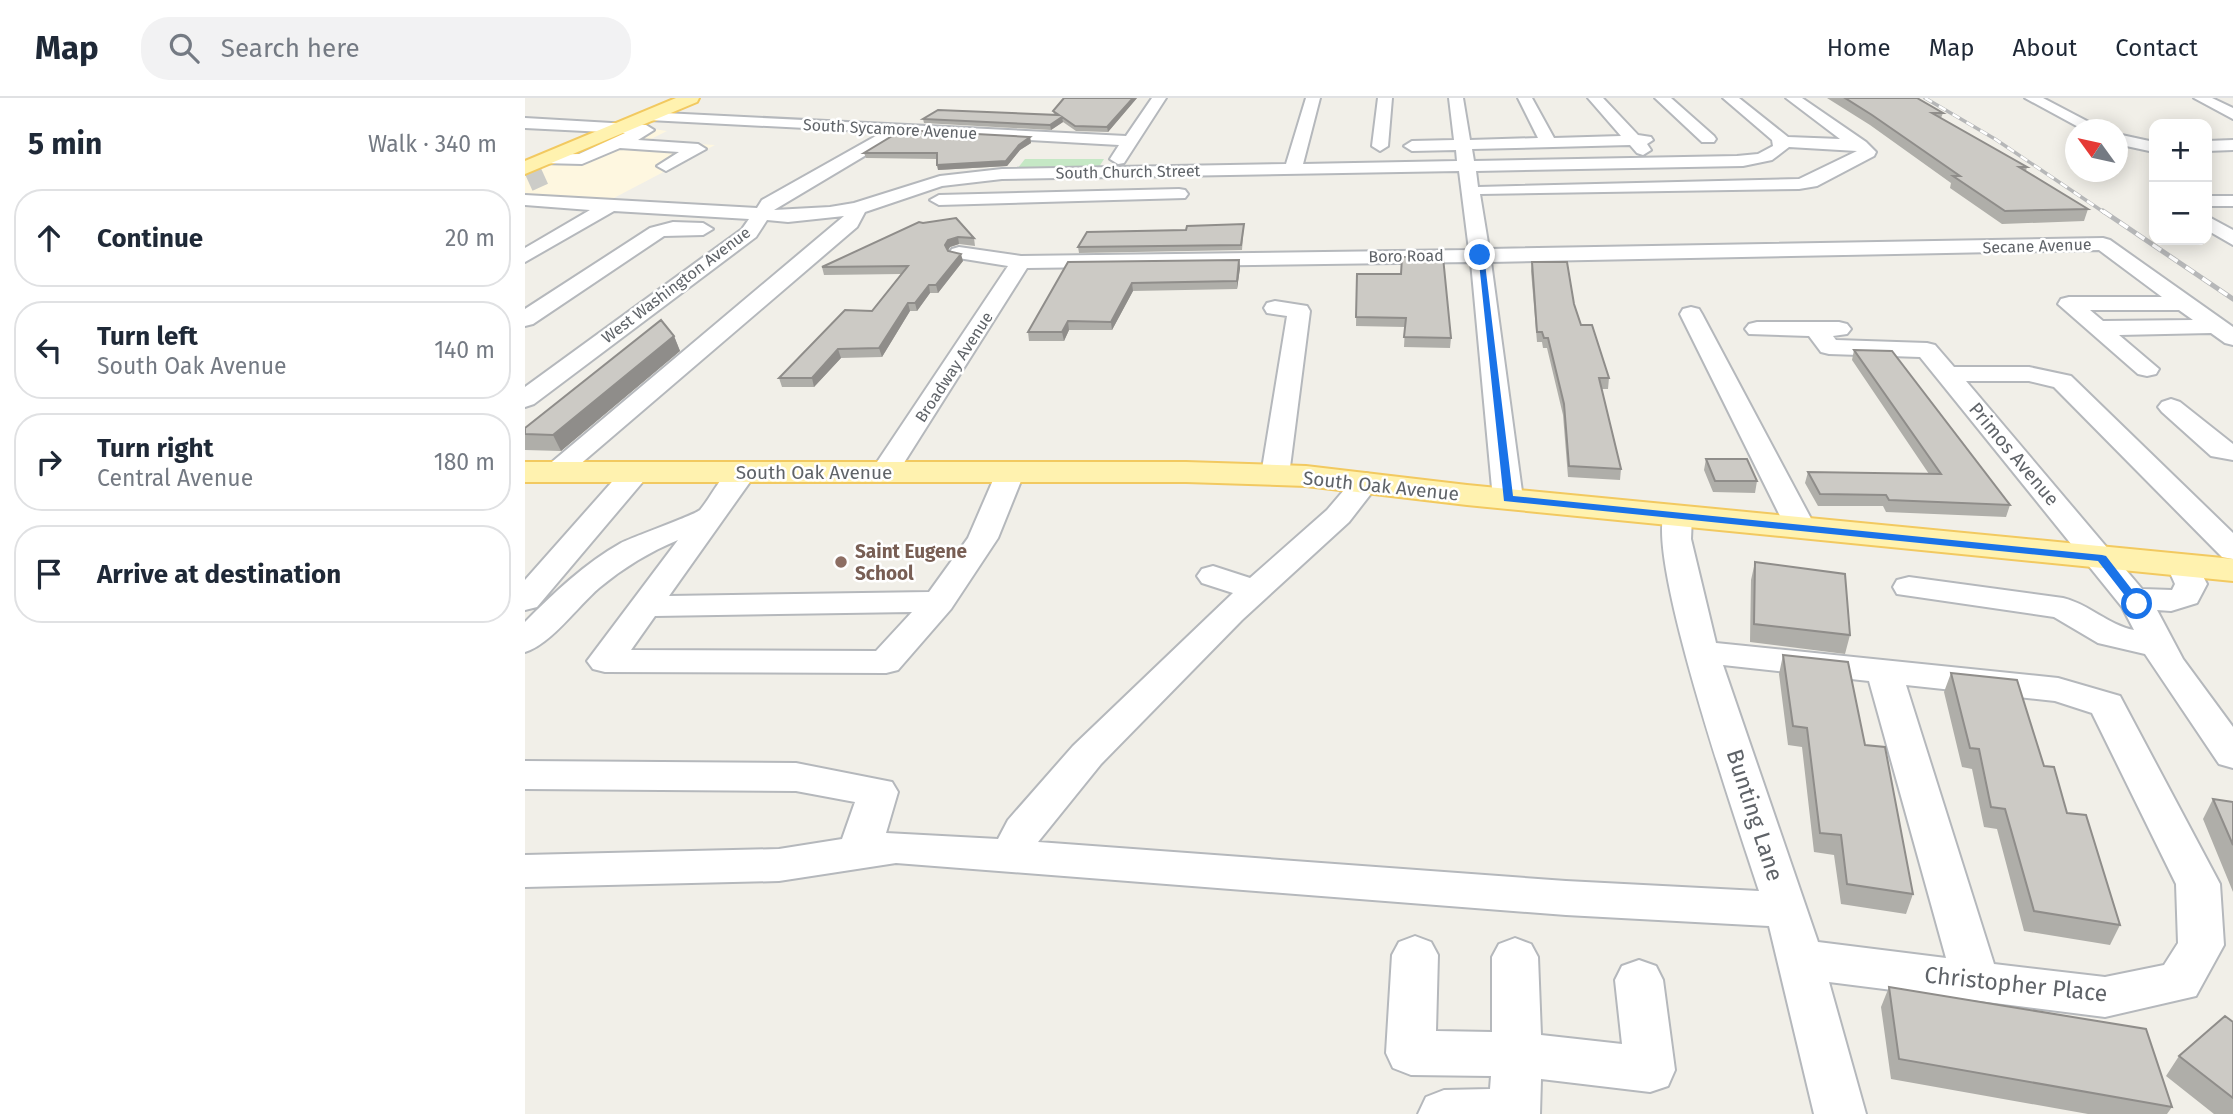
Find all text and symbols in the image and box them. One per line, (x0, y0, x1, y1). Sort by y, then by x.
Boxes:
search box (141, 17, 631, 80)
text: Map (35, 28, 99, 68)
icon: search (165, 29, 203, 67)
text: Search here (221, 33, 360, 64)
text: Home (1827, 34, 1891, 62)
text: Map (1929, 34, 1975, 62)
text: About (2013, 34, 2077, 62)
text: Contact (2115, 34, 2198, 62)
street label: South Sycamore Avenue (803, 115, 977, 143)
north arrow (2065, 119, 2128, 182)
map controls (2149, 119, 2212, 245)
button: + (2149, 119, 2212, 182)
text: 5 min (28, 126, 102, 162)
text: Walk · 340 m (368, 130, 497, 158)
street label: South Church Street (1056, 161, 1201, 183)
button: − (2149, 182, 2212, 245)
icon: ahead (30, 219, 68, 257)
text: Continue (97, 223, 203, 254)
street label: West Washington Avenue (598, 223, 754, 347)
text: 20 m (445, 224, 495, 252)
street label: Secane Avenue (1982, 235, 2092, 257)
route end (1464, 239, 1495, 270)
street label: Boro Road (1368, 246, 1444, 266)
street label: Broadway Avenue (911, 308, 997, 426)
text: Turn left (97, 321, 198, 352)
icon: left (30, 331, 68, 369)
text: 140 m (434, 336, 495, 364)
text: South Oak Avenue (97, 352, 287, 380)
street label: Primos Avenue (1964, 398, 2064, 510)
text: Turn right (97, 433, 214, 464)
icon: right (30, 443, 68, 481)
text: 180 m (434, 448, 495, 476)
street label: South Oak Avenue (736, 461, 892, 484)
text: Central Avenue (97, 464, 253, 492)
street label: South Oak Avenue (1302, 466, 1460, 506)
place label: Saint Eugene School (855, 540, 967, 585)
marker: Saint Eugene School (833, 554, 849, 570)
icon: arrive (30, 555, 68, 593)
text: Arrive at destination (97, 559, 341, 590)
route start (2121, 588, 2152, 619)
street label: Bunting Lane (1721, 746, 1789, 884)
street label: Christopher Place (1923, 960, 2109, 1008)

